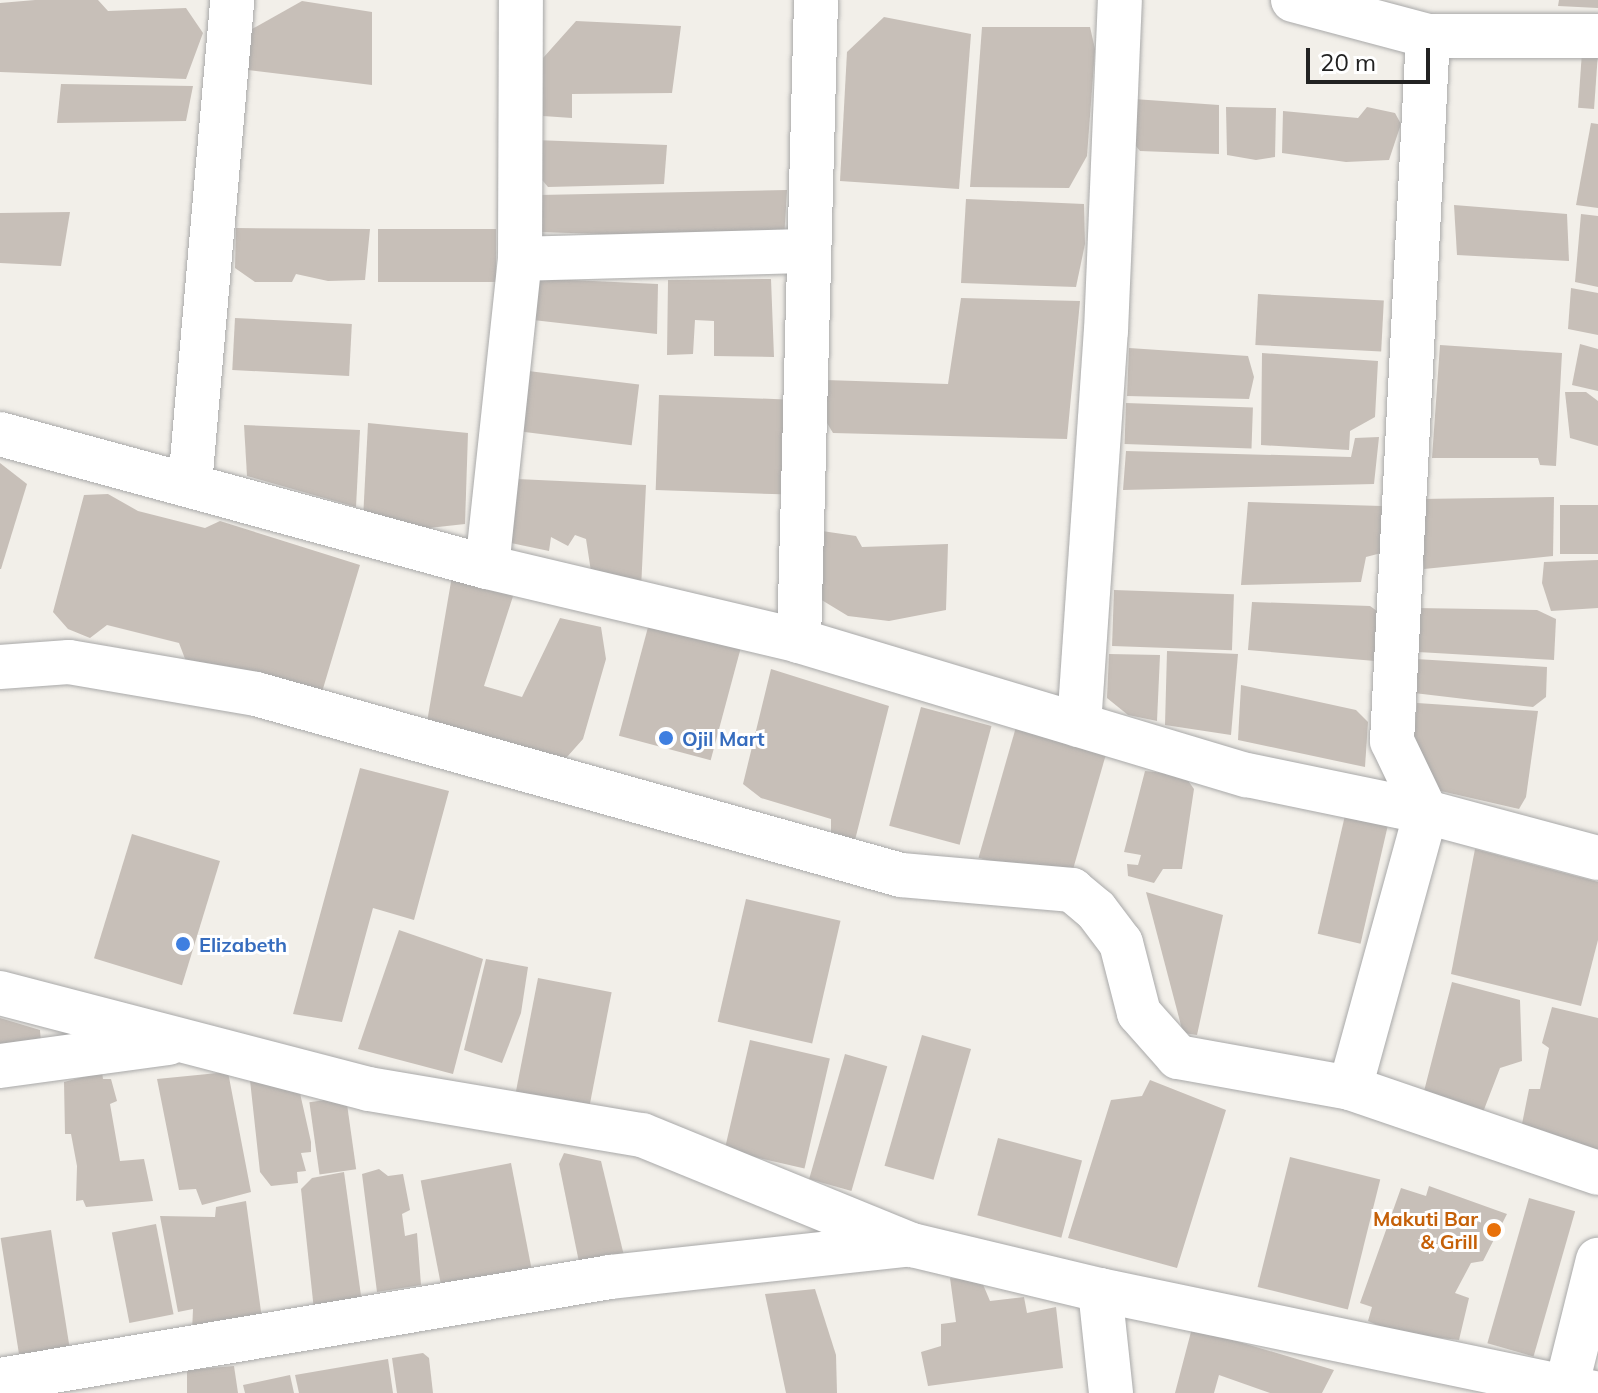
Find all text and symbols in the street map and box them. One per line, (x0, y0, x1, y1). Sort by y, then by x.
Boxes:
scale bar (1310, 32, 1434, 82)
text: 20 m (1320, 47, 1376, 77)
place label: Ojil Mart (682, 726, 765, 750)
marker: Ojil Mart (657, 729, 675, 747)
place label: Elizabeth (199, 932, 287, 956)
marker: Elizabeth (174, 935, 192, 953)
place label: Makuti Bar & Grill (1373, 1206, 1478, 1253)
marker: Makuti Bar & Grill (1485, 1221, 1503, 1239)

